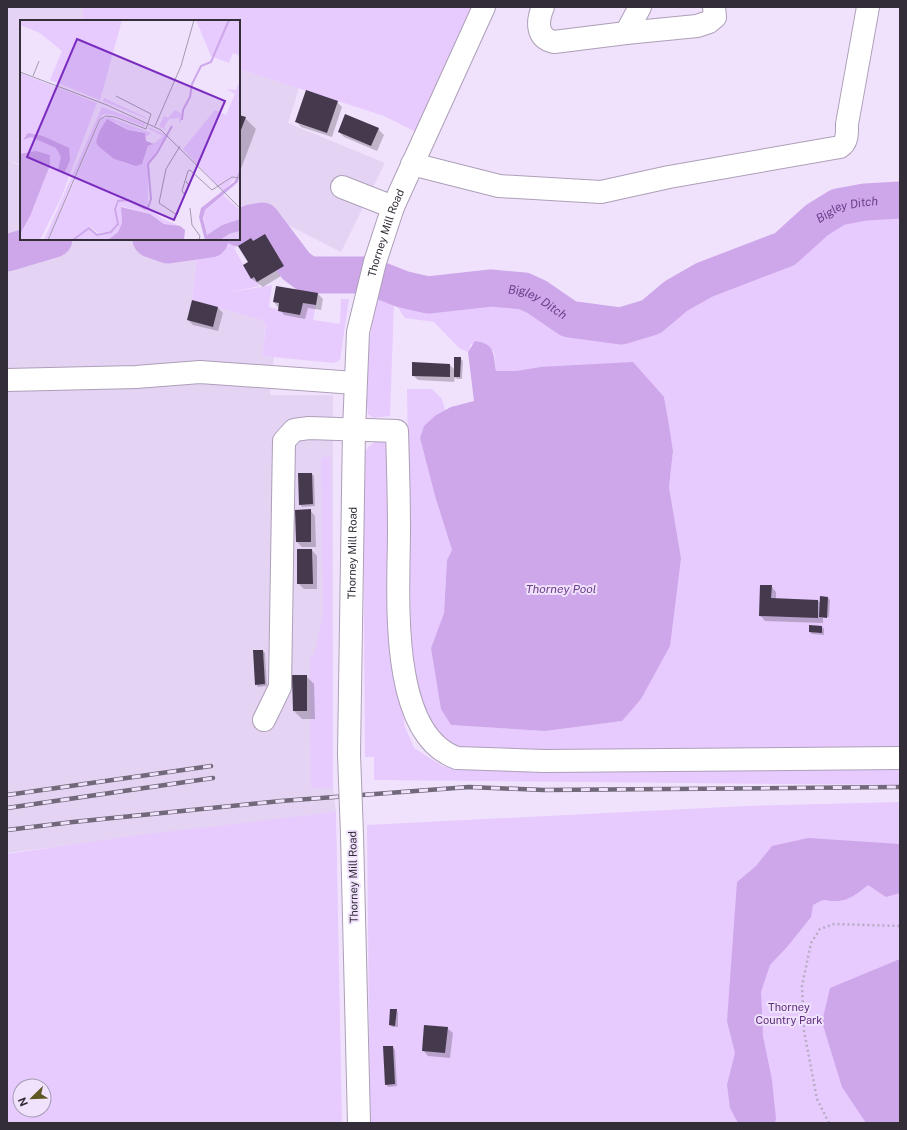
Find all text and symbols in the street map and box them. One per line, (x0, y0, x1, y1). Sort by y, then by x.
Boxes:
inset map (20, 20, 240, 240)
street label: Thorney Mill Road (366, 187, 406, 278)
water label: Bigley Ditch (814, 194, 879, 226)
water label: Bigley Ditch (507, 283, 570, 323)
street label: Thorney Mill Road (345, 507, 359, 599)
water label: Thorney Pool (526, 582, 596, 596)
street label: Thorney Mill Road (346, 831, 360, 923)
park label: Thorney Country Park (755, 1001, 823, 1026)
north arrow (12, 1078, 52, 1118)
text: N (16, 1096, 30, 1108)

